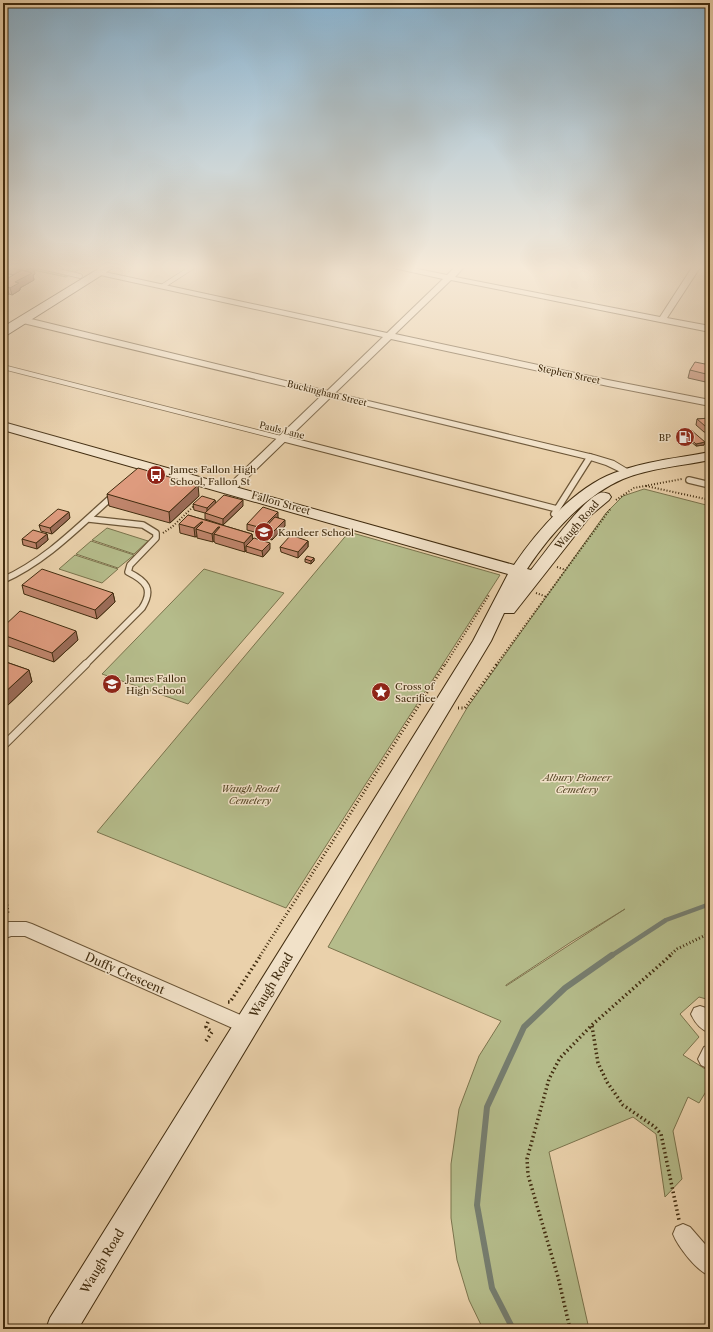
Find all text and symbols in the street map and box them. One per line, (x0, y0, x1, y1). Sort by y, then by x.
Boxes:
street label: Stephen Street (537, 362, 602, 386)
street label: Buckingham Street (286, 378, 369, 408)
street label: Pauls Lane (258, 419, 306, 441)
fuel station icon: BP (674, 426, 696, 448)
place label: BP (659, 432, 671, 443)
place label: James Fallon High School, Fallon St (168, 463, 257, 488)
bus stop icon: James Fallon High School, Fallon St (145, 464, 167, 486)
street label: Fallon Street (250, 488, 312, 518)
street label: Waugh Road (552, 498, 602, 553)
school or university icon: Kandeer School (253, 521, 275, 543)
place label: Kandeer School (278, 526, 354, 539)
place label: James Fallon High School (124, 672, 187, 697)
school or university icon: James Fallon High School (101, 673, 123, 695)
place label: Cross of Sacrifice (395, 680, 436, 705)
place icon: Cross of Sacrifice (370, 681, 392, 703)
park label: Albury Pioneer Cemetery (541, 771, 613, 796)
park label: Waugh Road Cemetery (221, 782, 280, 807)
street label: Duffy Crescent (83, 949, 168, 998)
street label: Waugh Road (245, 949, 296, 1021)
street label: Waugh Road (76, 1225, 127, 1297)

